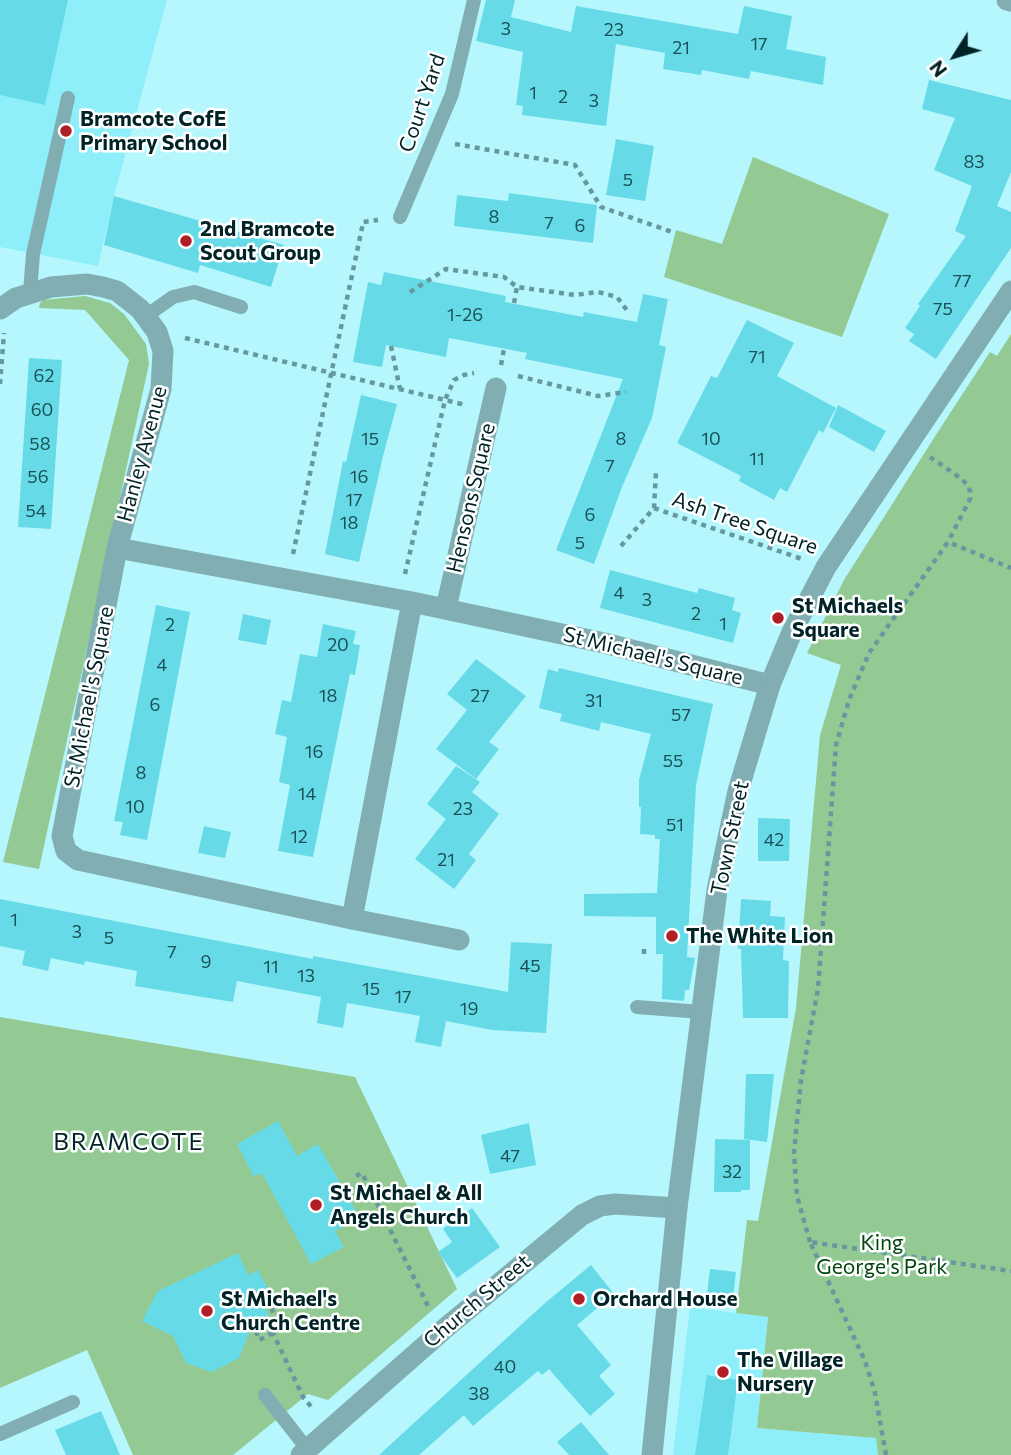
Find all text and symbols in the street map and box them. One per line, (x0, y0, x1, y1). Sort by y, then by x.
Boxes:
house number: 3 (501, 18, 511, 40)
house number: 23 (604, 19, 624, 41)
north arrow (920, 21, 990, 91)
house number: 17 (750, 33, 768, 55)
house number: 21 (672, 37, 690, 59)
street label: Court Yard (393, 50, 451, 156)
text: N (924, 56, 951, 82)
house number: 1 (529, 82, 537, 104)
house number: 2 (558, 86, 568, 108)
house number: 3 (589, 90, 599, 112)
place label: Bramcote CofE Primary School (80, 106, 227, 156)
marker: Bramcote CofE Primary School (58, 123, 74, 139)
house number: 83 (963, 151, 985, 173)
house number: 5 (623, 169, 633, 191)
house number: 8 (489, 206, 499, 228)
house number: 7 (544, 212, 554, 234)
house number: 6 (575, 215, 585, 237)
place label: 2nd Bramcote Scout Group (200, 216, 335, 266)
marker: 2nd Bramcote Scout Group (178, 233, 194, 249)
house number: 77 (952, 270, 972, 292)
house number: 75 (933, 298, 953, 320)
house number: 1-26 (447, 304, 483, 326)
house number: 71 (748, 346, 766, 368)
house number: 62 (34, 365, 54, 387)
street label: Hanley Avenue (112, 383, 172, 525)
house number: 60 (31, 399, 53, 421)
street label: Hensons Square (442, 421, 500, 575)
house number: 15 (361, 428, 379, 450)
house number: 8 (616, 428, 626, 450)
house number: 10 (701, 428, 721, 450)
house number: 58 (29, 433, 51, 455)
house number: 11 (749, 448, 765, 470)
house number: 7 (605, 455, 615, 477)
house number: 56 (27, 466, 49, 488)
house number: 16 (350, 466, 368, 488)
street label: Ash Tree Square (669, 486, 821, 560)
house number: 17 (345, 489, 363, 511)
house number: 54 (25, 500, 47, 522)
house number: 6 (585, 504, 595, 526)
house number: 18 (340, 512, 358, 534)
house number: 5 (575, 532, 585, 554)
house number: 4 (614, 582, 624, 604)
house number: 3 (642, 589, 652, 611)
place label: St Michaels Square (792, 593, 903, 643)
house number: 2 (691, 603, 701, 625)
street label: St Michael's Square (59, 604, 119, 790)
marker: St Michaels Square (770, 610, 786, 626)
house number: 1 (719, 613, 727, 635)
house number: 2 (165, 614, 175, 636)
street label: St Michael's Square (561, 621, 745, 691)
house number: 20 (327, 634, 349, 656)
house number: 4 (157, 654, 167, 676)
house number: 18 (319, 685, 337, 707)
house number: 27 (470, 685, 490, 707)
house number: 31 (585, 690, 603, 712)
house number: 6 (150, 694, 160, 716)
house number: 57 (671, 704, 691, 726)
house number: 16 (305, 741, 323, 763)
house number: 55 (663, 750, 683, 772)
house number: 8 (136, 762, 146, 784)
street label: Town Street (706, 779, 754, 897)
house number: 14 (298, 783, 316, 805)
house number: 10 (125, 796, 145, 818)
house number: 23 (453, 798, 473, 820)
house number: 51 (666, 814, 684, 836)
house number: 12 (290, 826, 308, 848)
house number: 42 (764, 829, 784, 851)
house number: 21 (437, 849, 455, 871)
house number: 1 (10, 909, 18, 931)
house number: 3 (72, 921, 82, 943)
place label: The White Lion (686, 923, 833, 949)
house number: 5 (104, 927, 114, 949)
marker: The White Lion (664, 928, 680, 944)
house number: 7 (167, 941, 177, 963)
house number: 9 (201, 951, 211, 973)
house number: 45 (519, 955, 541, 977)
house number: 11 (263, 956, 279, 978)
house number: 13 (297, 965, 315, 987)
house number: 15 (362, 978, 380, 1000)
house number: 17 (394, 986, 412, 1008)
house number: 19 (460, 998, 478, 1020)
district label: BRAMCOTE (54, 1128, 204, 1156)
house number: 47 (500, 1145, 520, 1167)
house number: 32 (722, 1161, 742, 1183)
place label: St Michael & All Angels Church (330, 1180, 482, 1230)
marker: St Michael & All Angels Church (308, 1197, 324, 1213)
park label: King George's Park (816, 1230, 948, 1280)
street label: Church Street (418, 1249, 536, 1353)
place label: St Michael's Church Centre (221, 1286, 360, 1336)
place label: Orchard House (593, 1286, 738, 1312)
marker: Orchard House (571, 1291, 587, 1307)
marker: St Michael's Church Centre (199, 1303, 215, 1319)
place label: The Village Nursery (737, 1347, 843, 1397)
house number: 40 (494, 1356, 516, 1378)
marker: The Village Nursery (715, 1364, 731, 1380)
house number: 38 (468, 1383, 490, 1405)

